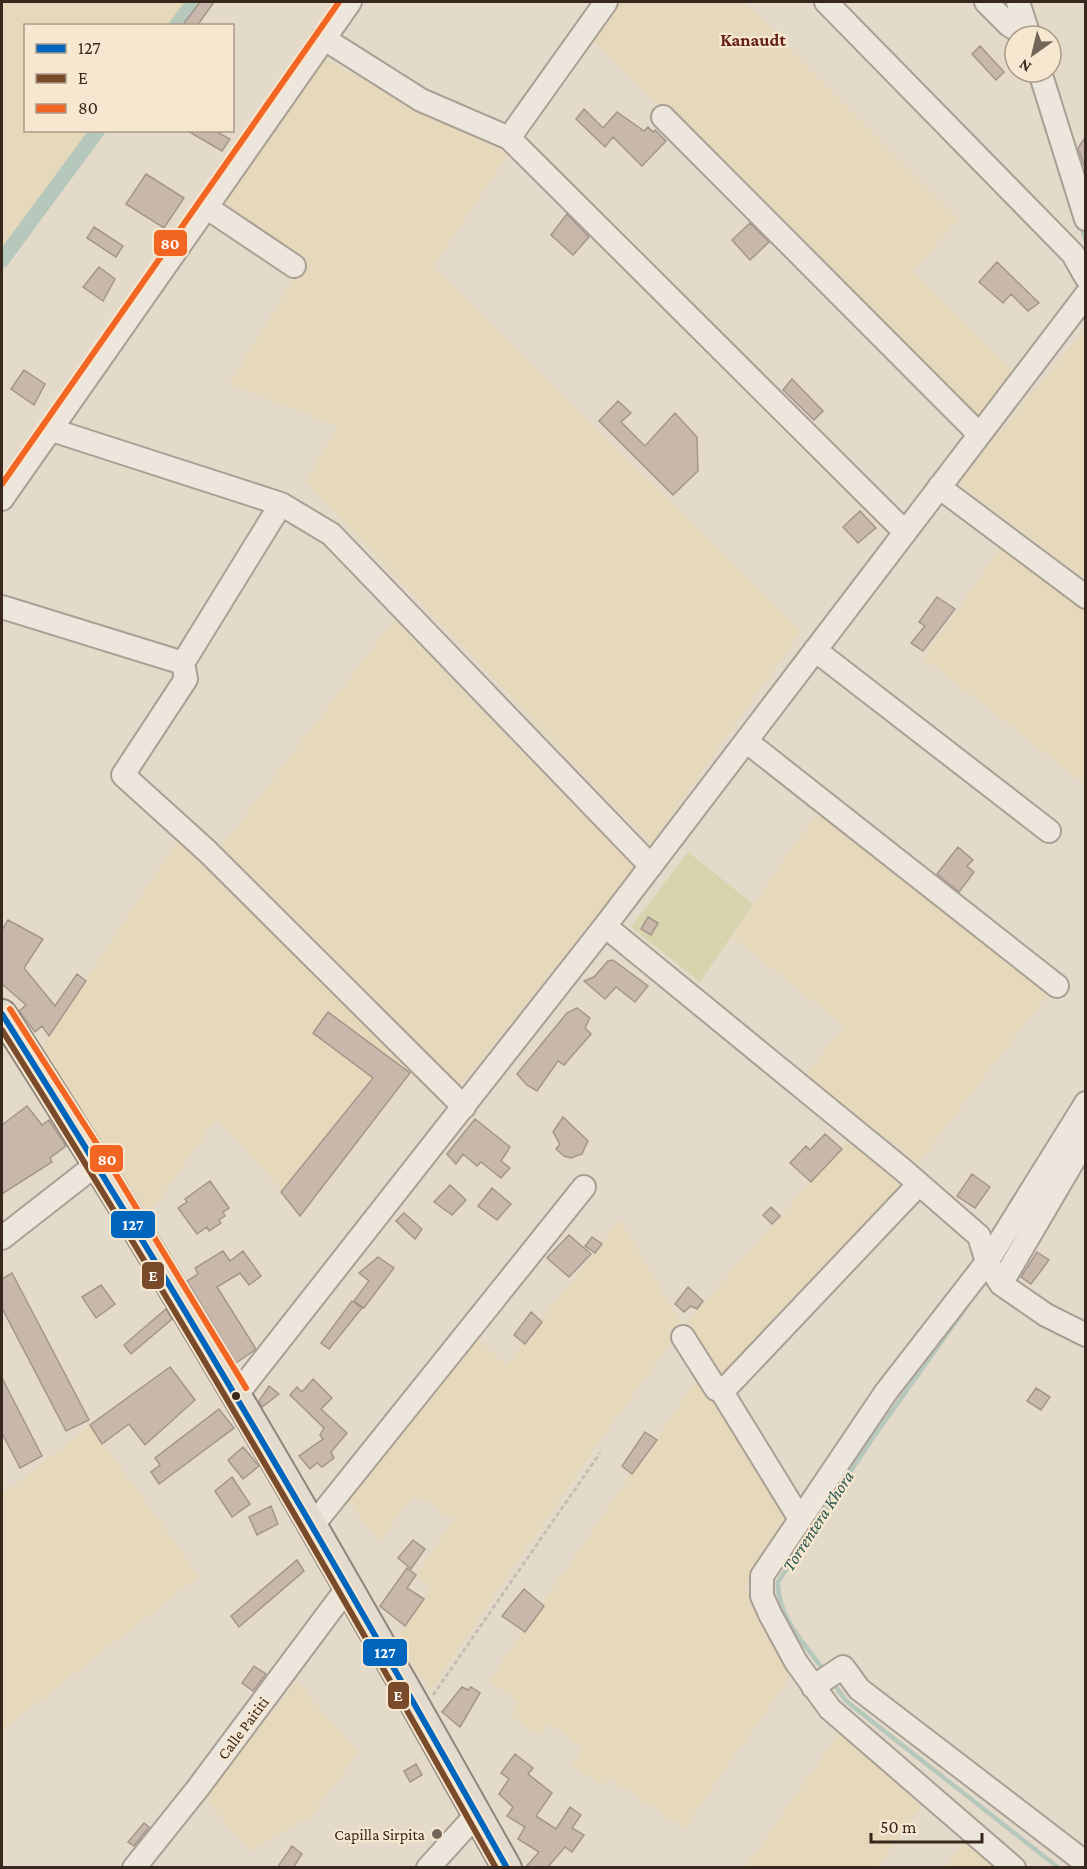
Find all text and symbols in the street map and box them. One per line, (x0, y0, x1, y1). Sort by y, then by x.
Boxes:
legend (24, 24, 234, 132)
north arrow (1003, 24, 1063, 84)
district label: Kanaudt (720, 30, 786, 50)
text: 127 (78, 38, 101, 58)
text: N (1016, 56, 1034, 76)
text: E (78, 68, 88, 88)
text: 80 (78, 98, 98, 118)
line badge: 80 (153, 229, 188, 257)
text: 80 (160, 235, 180, 252)
line badge: 80 (89, 1144, 124, 1173)
text: 80 (97, 1151, 117, 1168)
line badge: 127 (110, 1210, 156, 1239)
text: 127 (122, 1216, 144, 1233)
line badge: E (141, 1261, 165, 1290)
text: E (148, 1267, 158, 1284)
unlabelled marker (230, 1390, 242, 1402)
water label: Torrentera Khora (778, 1467, 858, 1575)
line badge: 127 (362, 1638, 408, 1667)
text: 127 (374, 1644, 396, 1661)
line badge: E (387, 1681, 410, 1710)
text: E (393, 1687, 403, 1704)
street label: Calle Paititi (214, 1694, 272, 1762)
scale bar (871, 1806, 982, 1844)
text: 50 m (880, 1817, 917, 1837)
place label: Capilla Sirpita (334, 1826, 426, 1844)
marker: Capilla Sirpita (430, 1827, 444, 1841)

